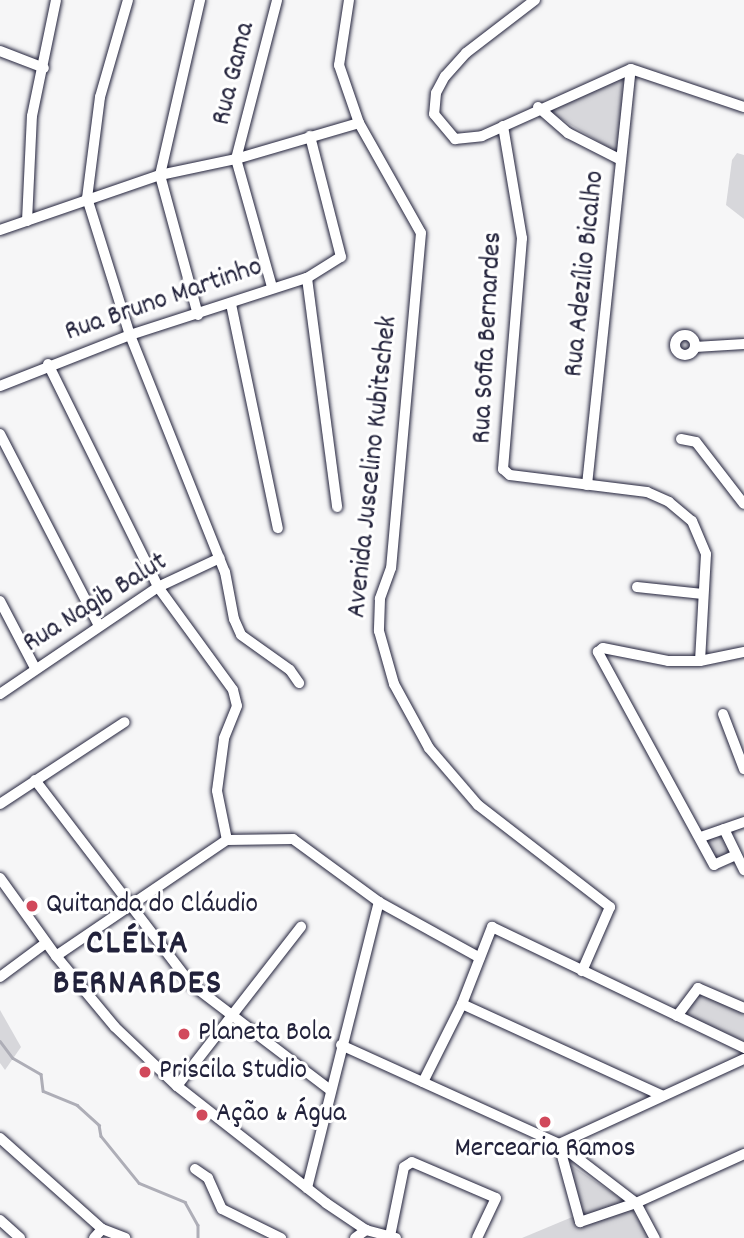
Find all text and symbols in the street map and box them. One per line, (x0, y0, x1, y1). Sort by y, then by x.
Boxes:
street label: Rua Gama (206, 19, 264, 129)
street label: Rua Adezílio Bicalho (558, 169, 614, 379)
street label: Rua Sofia Bernardes (467, 231, 511, 445)
street label: Rua Bruno Martinho (61, 252, 267, 350)
street label: Avenida Juscelino Kubitschek (341, 314, 407, 620)
street label: Rua Nagib Balut (18, 546, 174, 662)
place label: Quitanda do Cláudio (46, 889, 258, 923)
marker: Quitanda do Cláudio (24, 898, 40, 914)
district label: CLÉLIA BERNARDES (54, 924, 222, 1006)
place label: Planeta Bola (198, 1017, 331, 1051)
marker: Planeta Bola (176, 1026, 192, 1042)
place label: Priscila Studio (159, 1055, 307, 1089)
marker: Priscila Studio (137, 1064, 153, 1080)
place label: Ação & Água (216, 1098, 346, 1132)
marker: Ação & Água (194, 1107, 210, 1123)
marker: Mercearia Ramos (537, 1114, 553, 1130)
place label: Mercearia Ramos (454, 1133, 636, 1167)

